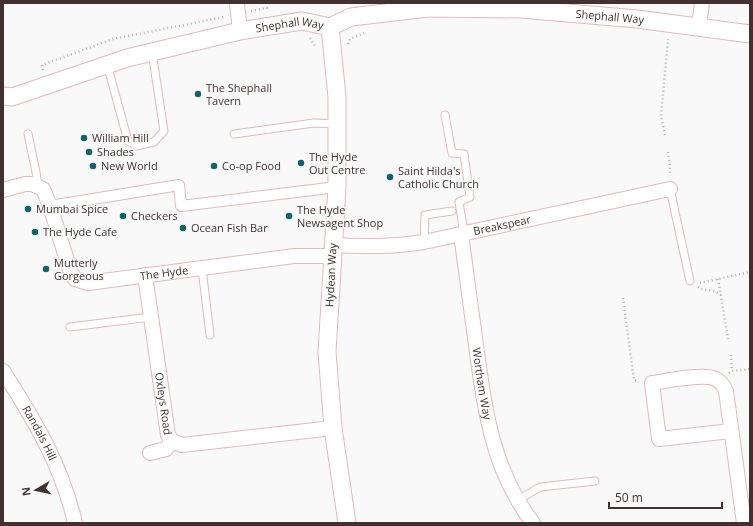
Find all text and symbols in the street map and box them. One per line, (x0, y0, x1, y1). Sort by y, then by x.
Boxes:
street label: Shephall Way (575, 6, 646, 27)
street label: Shephall Way (254, 13, 326, 35)
place label: The Shephall Tavern (206, 80, 272, 108)
marker: The Shephall Tavern (193, 89, 203, 99)
place label: William Hill (92, 130, 149, 145)
marker: William Hill (79, 133, 89, 143)
place label: Shades (97, 144, 134, 159)
marker: Shades (84, 147, 94, 157)
place label: The Hyde Out Centre (309, 149, 366, 177)
place label: New World (101, 158, 158, 173)
place label: Co-op Food (222, 158, 281, 173)
marker: The Hyde Out Centre (296, 158, 306, 168)
marker: New World (88, 161, 98, 171)
marker: Co-op Food (209, 161, 219, 171)
place label: Saint Hilda's Catholic Church (398, 163, 479, 191)
marker: Saint Hilda's Catholic Church (385, 172, 395, 182)
place label: Mumbai Spice (36, 201, 108, 216)
place label: The Hyde Newsagent Shop (297, 202, 383, 230)
marker: Mumbai Spice (23, 204, 33, 214)
place label: Checkers (131, 208, 178, 223)
marker: Checkers (118, 211, 128, 221)
marker: The Hyde Newsagent Shop (284, 211, 294, 221)
street label: Breakspear (472, 211, 533, 238)
place label: Ocean Fish Bar (191, 220, 268, 235)
marker: Ocean Fish Bar (178, 223, 188, 233)
place label: The Hyde Cafe (43, 224, 117, 239)
marker: The Hyde Cafe (30, 227, 40, 237)
street label: Hydean Way (321, 242, 340, 307)
place label: Mutterly Gorgeous (54, 255, 104, 283)
street label: The Hyde (139, 262, 189, 283)
marker: Mutterly Gorgeous (41, 264, 51, 274)
street label: Wortham Way (469, 347, 496, 421)
street label: Oxleys Road (152, 371, 176, 436)
street label: Randals Hill (19, 403, 61, 462)
north arrow (16, 470, 56, 510)
scale bar (609, 484, 722, 510)
text: N (18, 486, 34, 497)
text: 50 m (615, 489, 643, 506)

